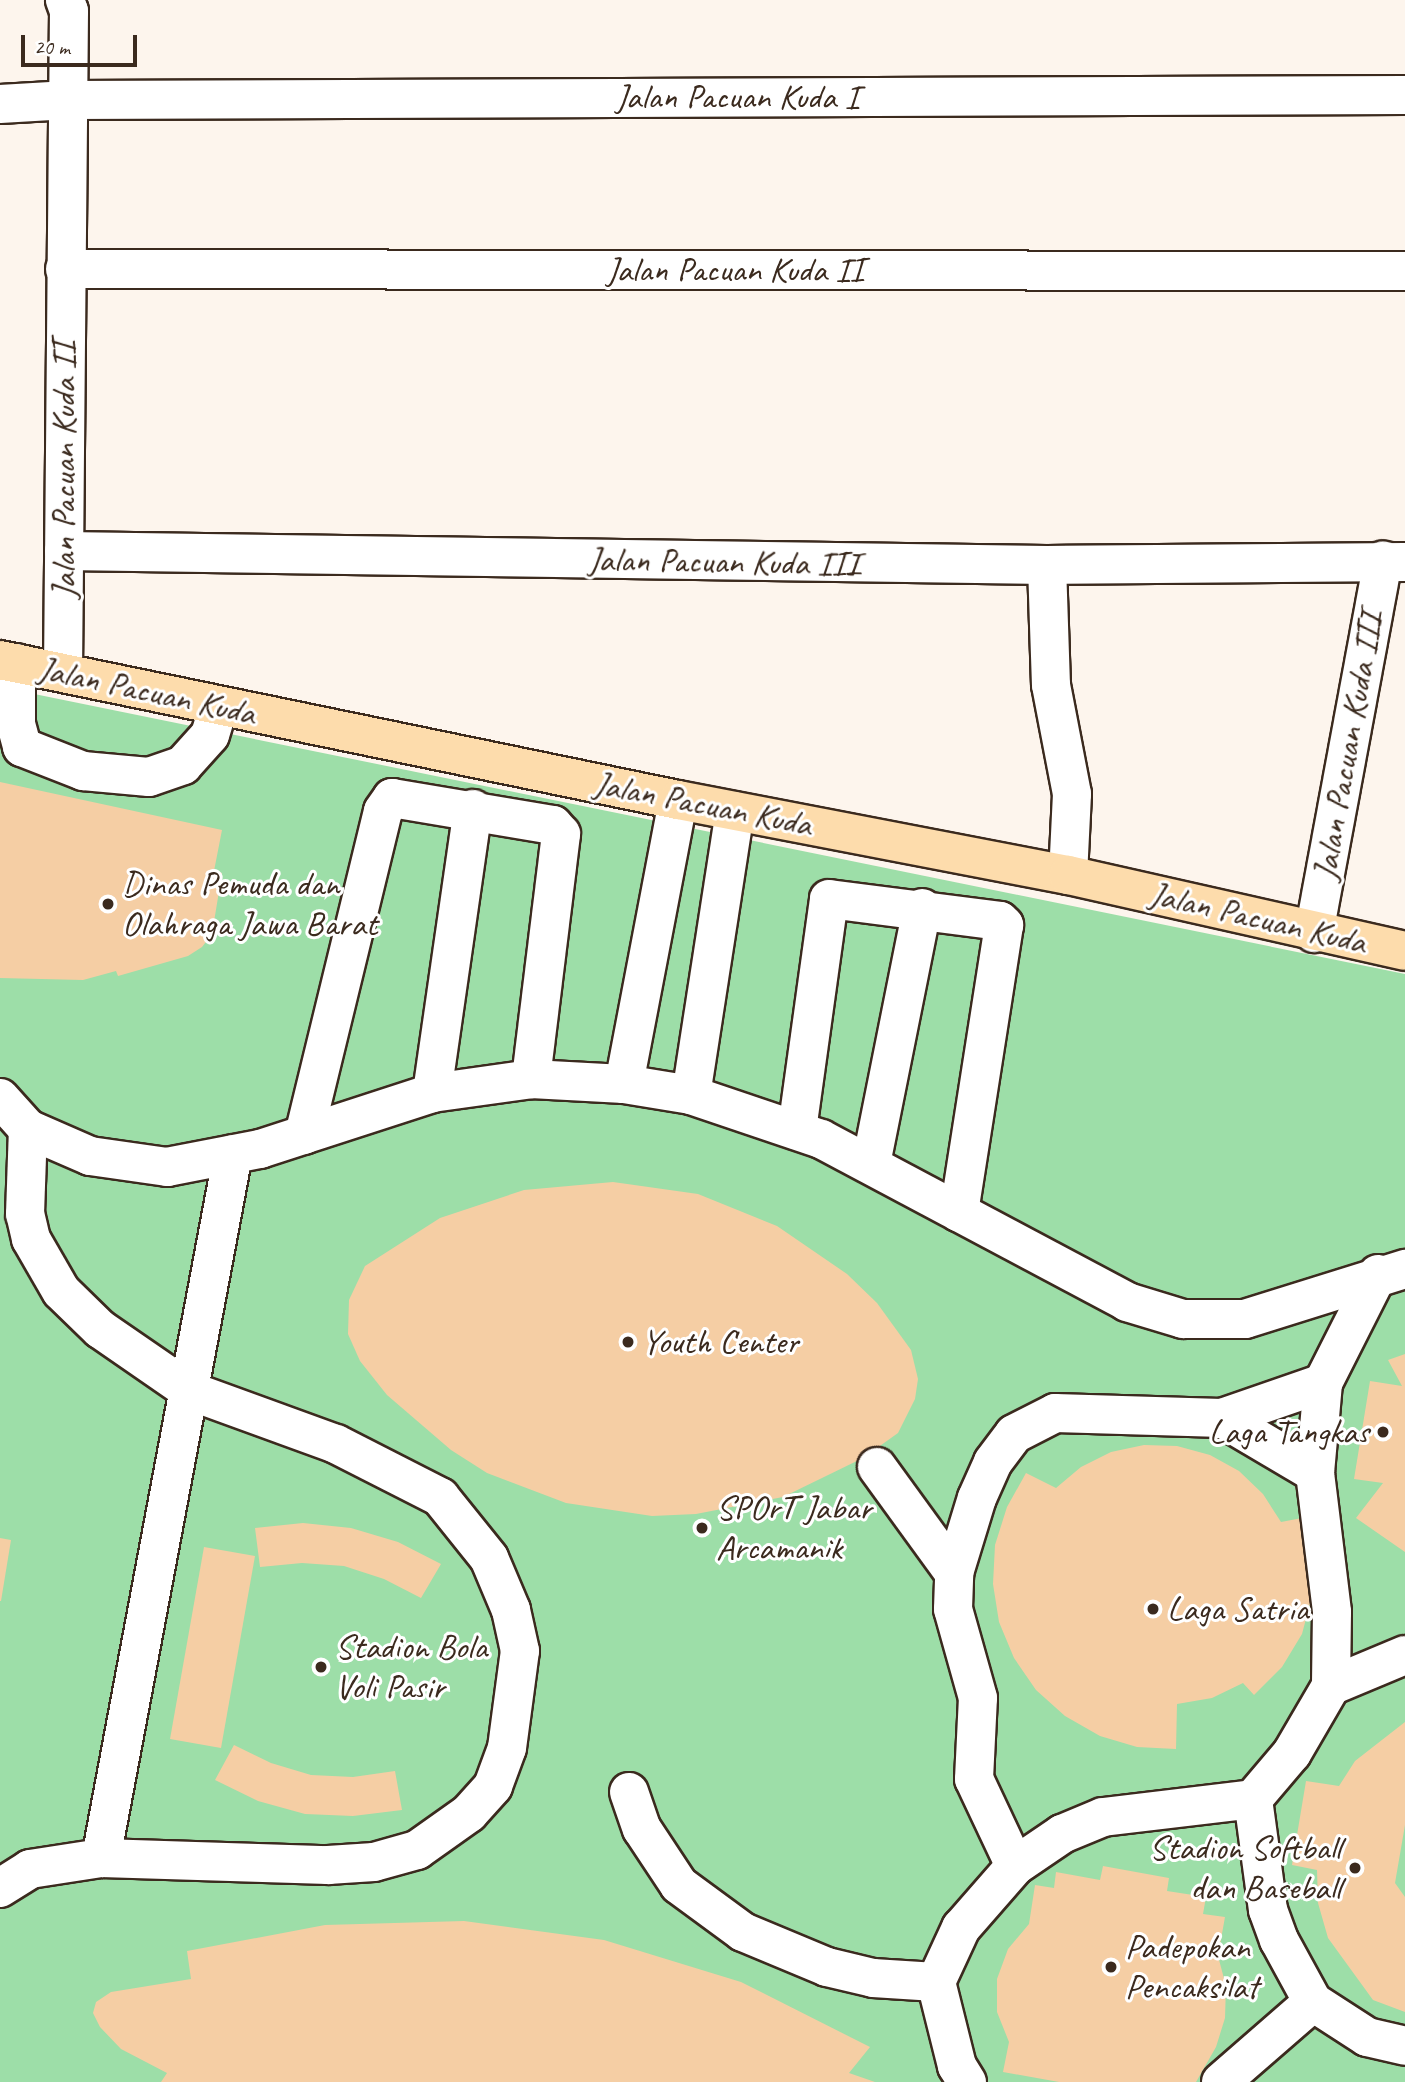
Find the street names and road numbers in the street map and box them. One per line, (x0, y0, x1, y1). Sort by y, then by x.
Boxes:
street label: Jalan Pacuan Kuda I (616, 76, 858, 118)
street label: Jalan Pacuan Kuda II (606, 249, 864, 291)
street label: Jalan Pacuan Kuda II (43, 341, 85, 599)
street label: Jalan Pacuan Kuda III (588, 539, 860, 585)
street label: Jalan Pacuan Kuda III (1304, 609, 1392, 883)
street label: Jalan Pacuan Kuda (35, 648, 259, 734)
street label: Jalan Pacuan Kuda (591, 762, 815, 846)
street label: Jalan Pacuan Kuda (1146, 873, 1370, 963)

